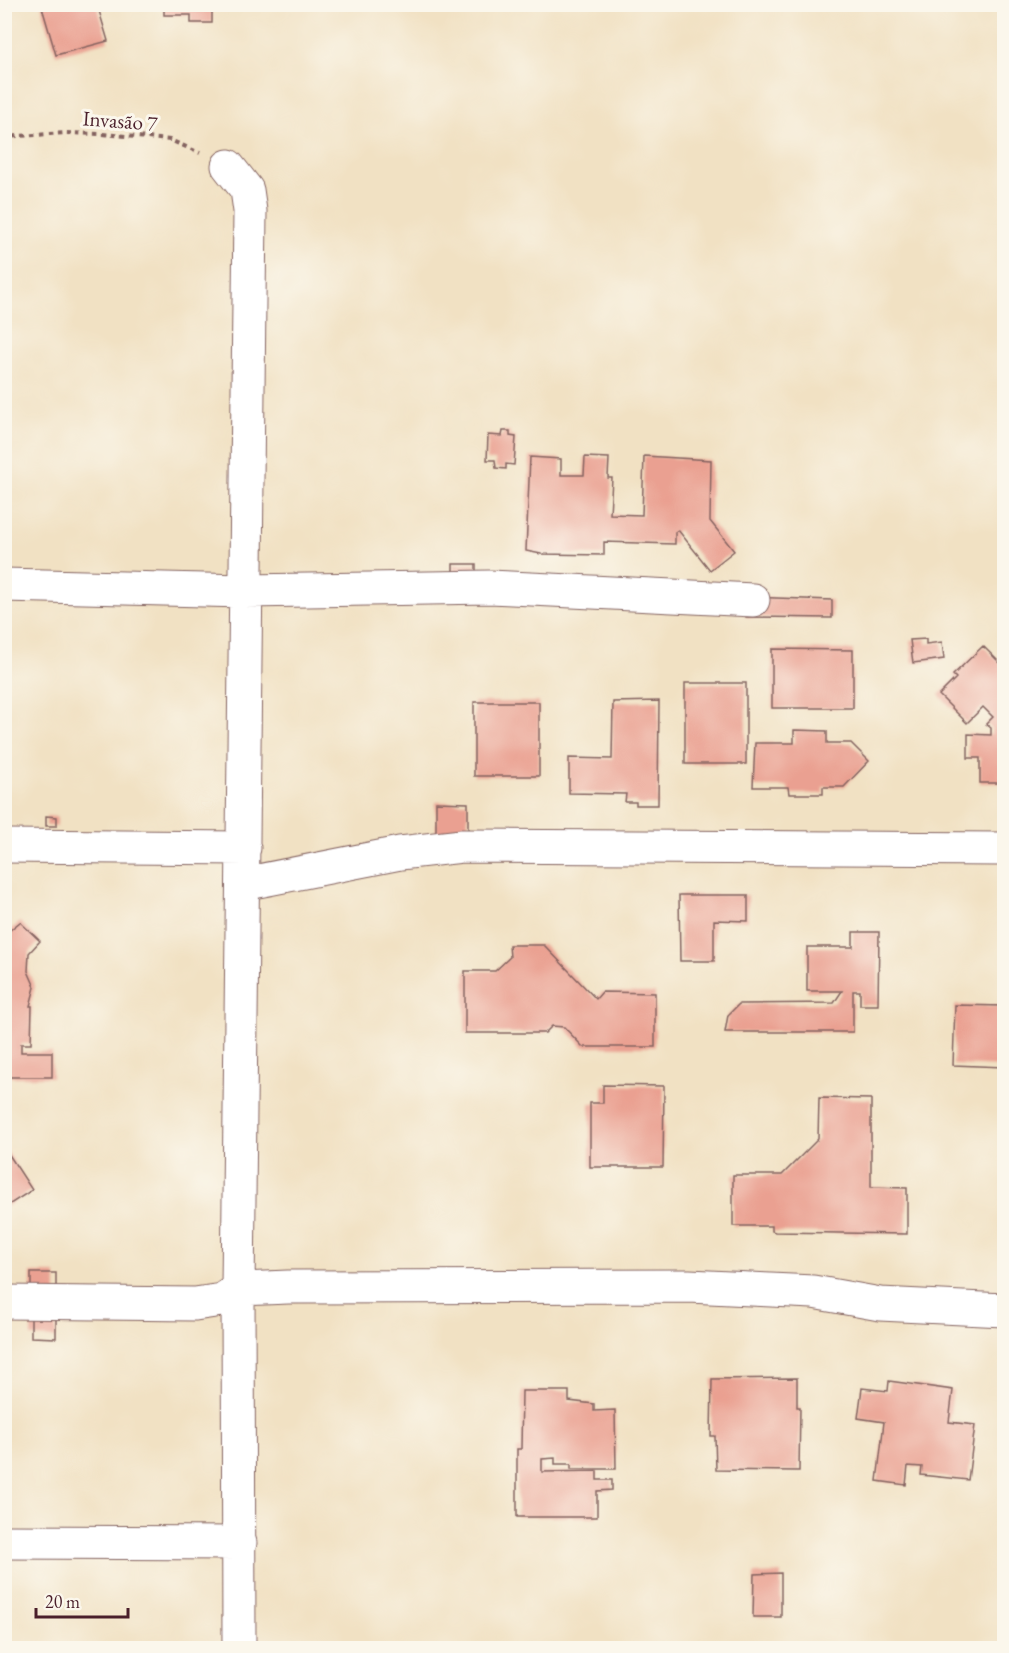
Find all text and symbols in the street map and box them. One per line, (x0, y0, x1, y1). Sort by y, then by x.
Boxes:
street label: Invasão 7 (82, 104, 159, 137)
scale bar (36, 1581, 128, 1619)
text: 20 m (45, 1590, 80, 1613)

